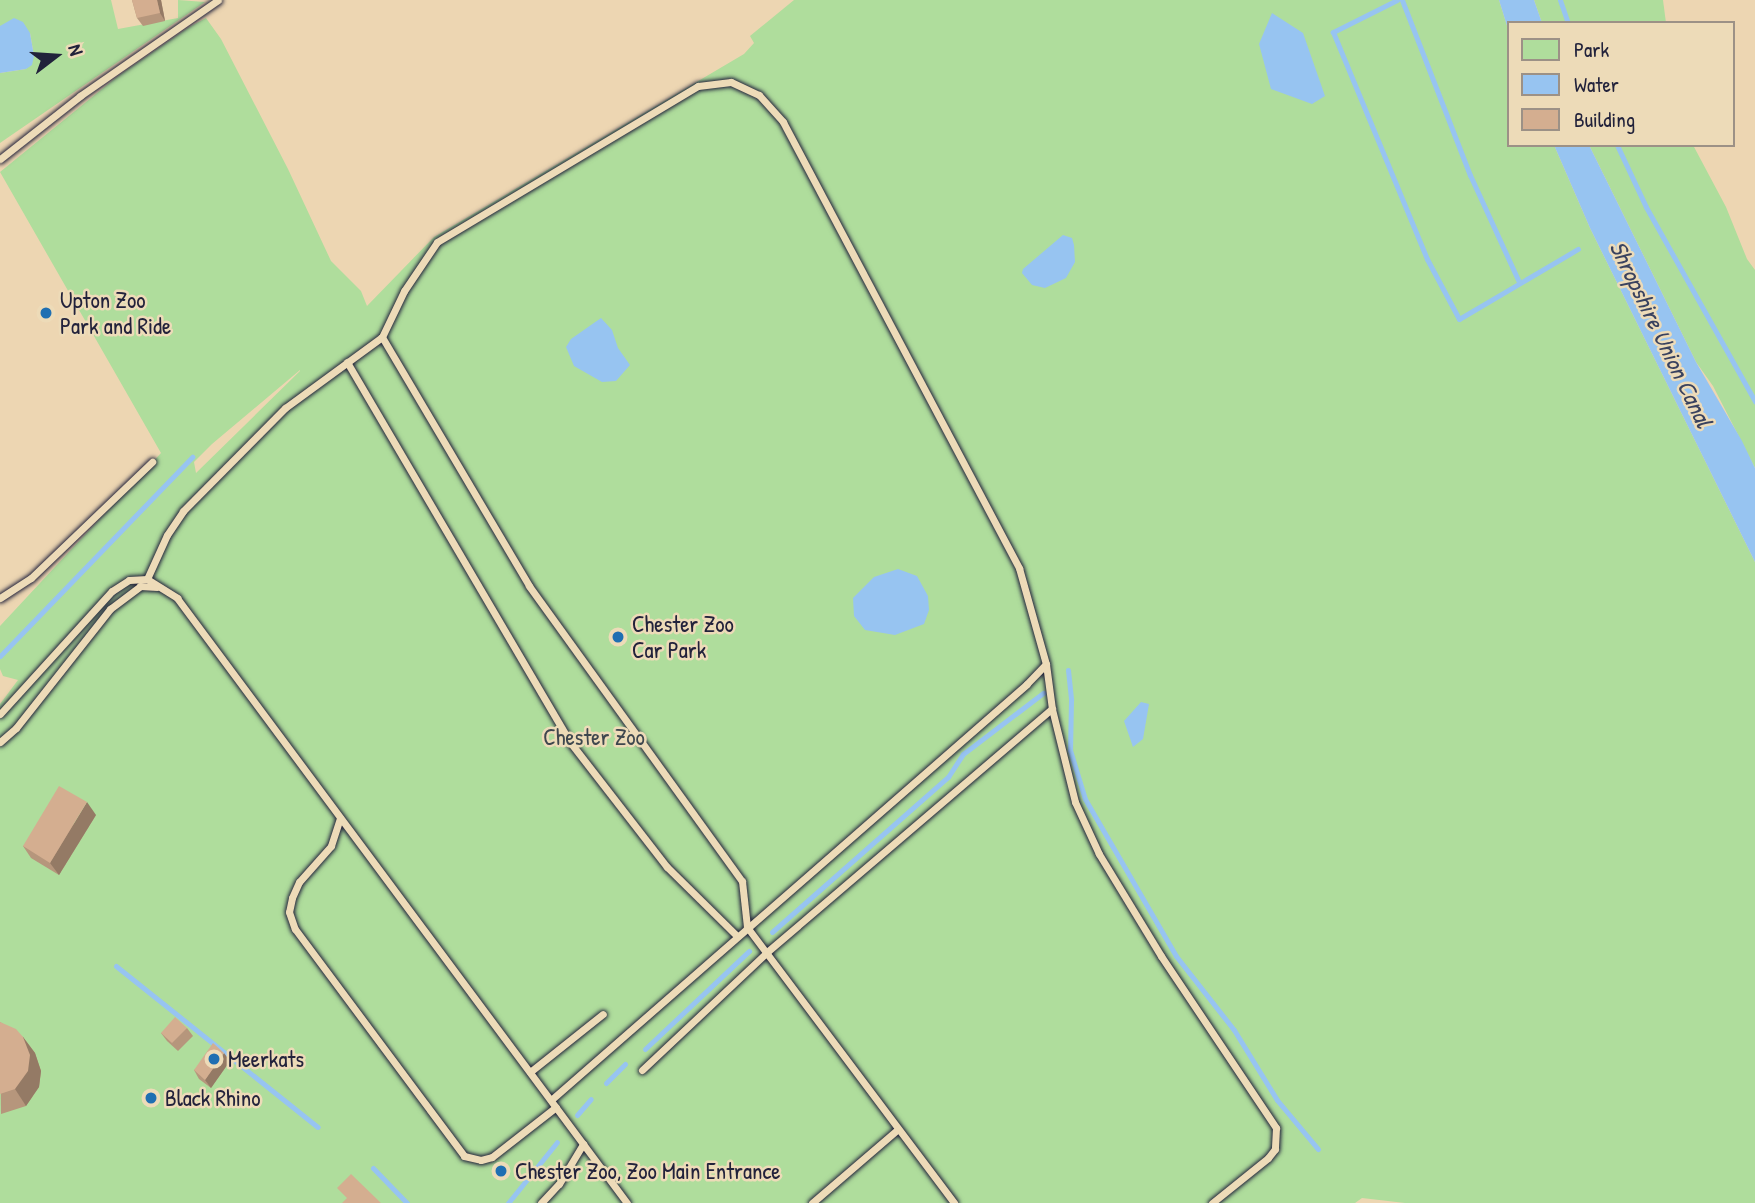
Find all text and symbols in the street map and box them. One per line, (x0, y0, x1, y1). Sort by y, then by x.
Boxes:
north arrow (21, 21, 91, 91)
legend (1506, 21, 1734, 147)
text: Park (1574, 35, 1609, 64)
text: N (62, 41, 90, 58)
text: Water (1574, 70, 1619, 99)
text: Building (1574, 105, 1635, 134)
water label: Shropshire Union Canal (1603, 236, 1719, 432)
place label: Upton Zoo Park and Ride (60, 286, 171, 340)
marker: Upton Zoo Park and Ride (38, 305, 54, 321)
place label: Chester Zoo Car Park (632, 610, 734, 664)
marker: Chester Zoo Car Park (610, 629, 626, 645)
park label: Chester Zoo (543, 723, 645, 751)
place label: Meerkats (228, 1045, 304, 1073)
marker: Meerkats (206, 1051, 222, 1067)
place label: Black Rhino (165, 1084, 260, 1112)
marker: Black Rhino (143, 1090, 159, 1106)
place label: Chester Zoo, Zoo Main Entrance (515, 1157, 780, 1185)
marker: Chester Zoo, Zoo Main Entrance (493, 1163, 509, 1179)

